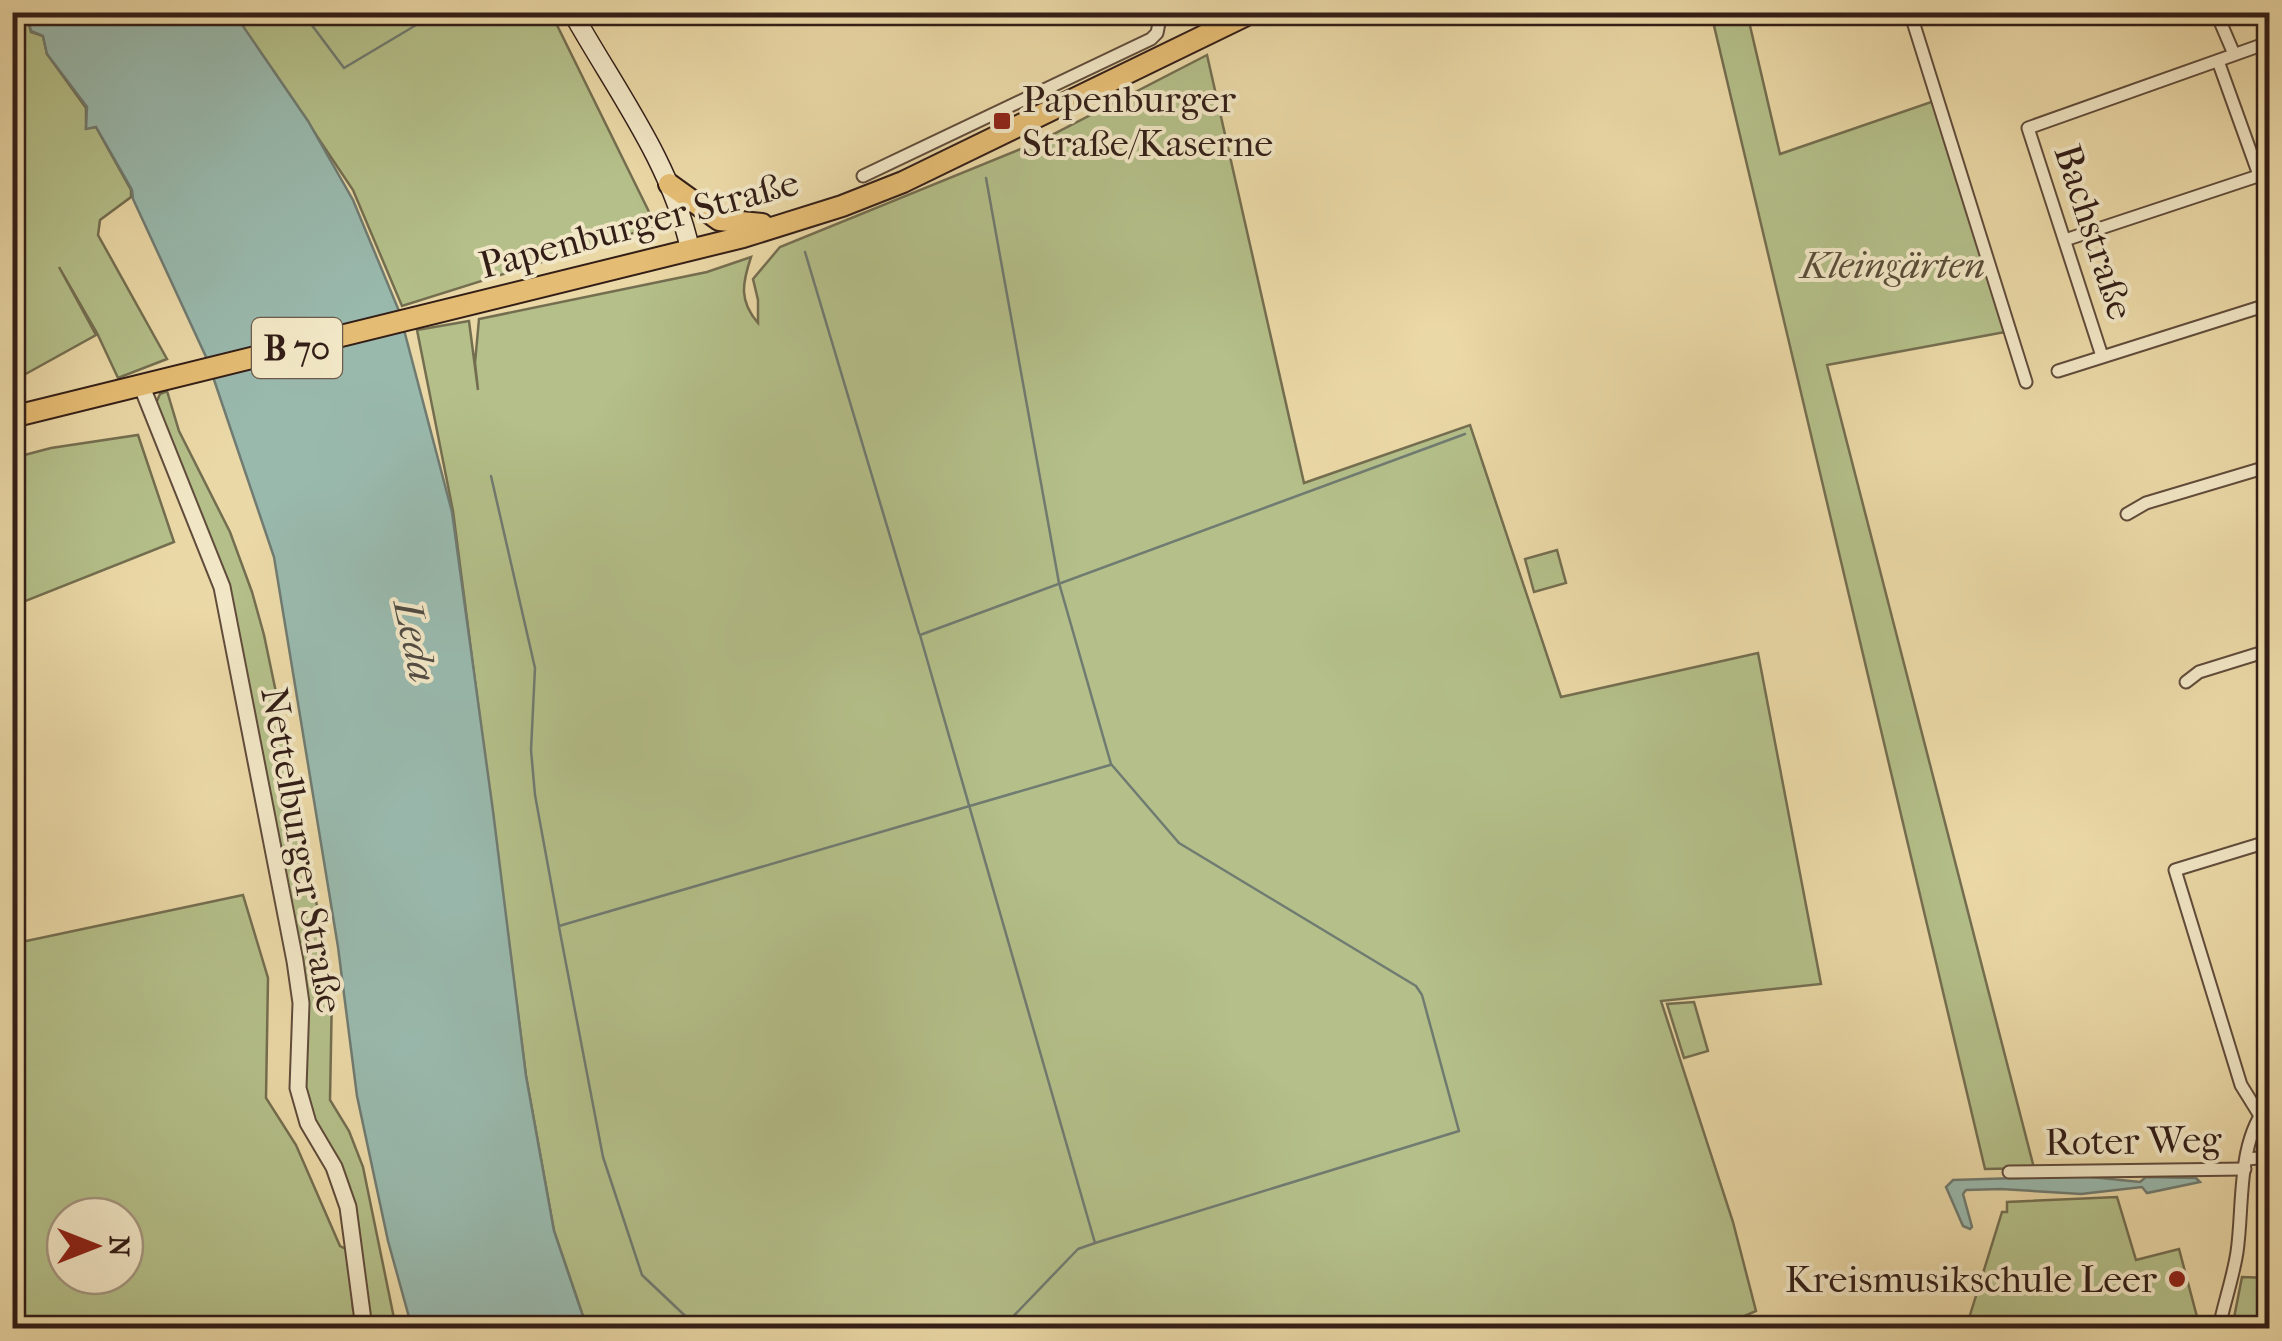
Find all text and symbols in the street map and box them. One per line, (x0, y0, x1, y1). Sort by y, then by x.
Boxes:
place label: Papenburger Straße/Kaserne (1022, 77, 1273, 166)
marker: Papenburger Straße/Kaserne (991, 110, 1013, 132)
street label: Bachstraße (2045, 139, 2143, 325)
street label: Papenburger Straße (475, 160, 803, 288)
park label: Kleingärten (1798, 243, 1985, 288)
road number: B 70 (252, 318, 342, 378)
water label: Leda (383, 593, 446, 686)
street label: Nettelburger Straße (251, 684, 353, 1016)
street label: Roter Weg (2044, 1117, 2222, 1165)
north arrow (45, 1196, 145, 1296)
text: N (103, 1235, 136, 1257)
place label: Kreismusikschule Leer (1785, 1257, 2158, 1302)
marker: Kreismusikschule Leer (2166, 1268, 2188, 1290)

